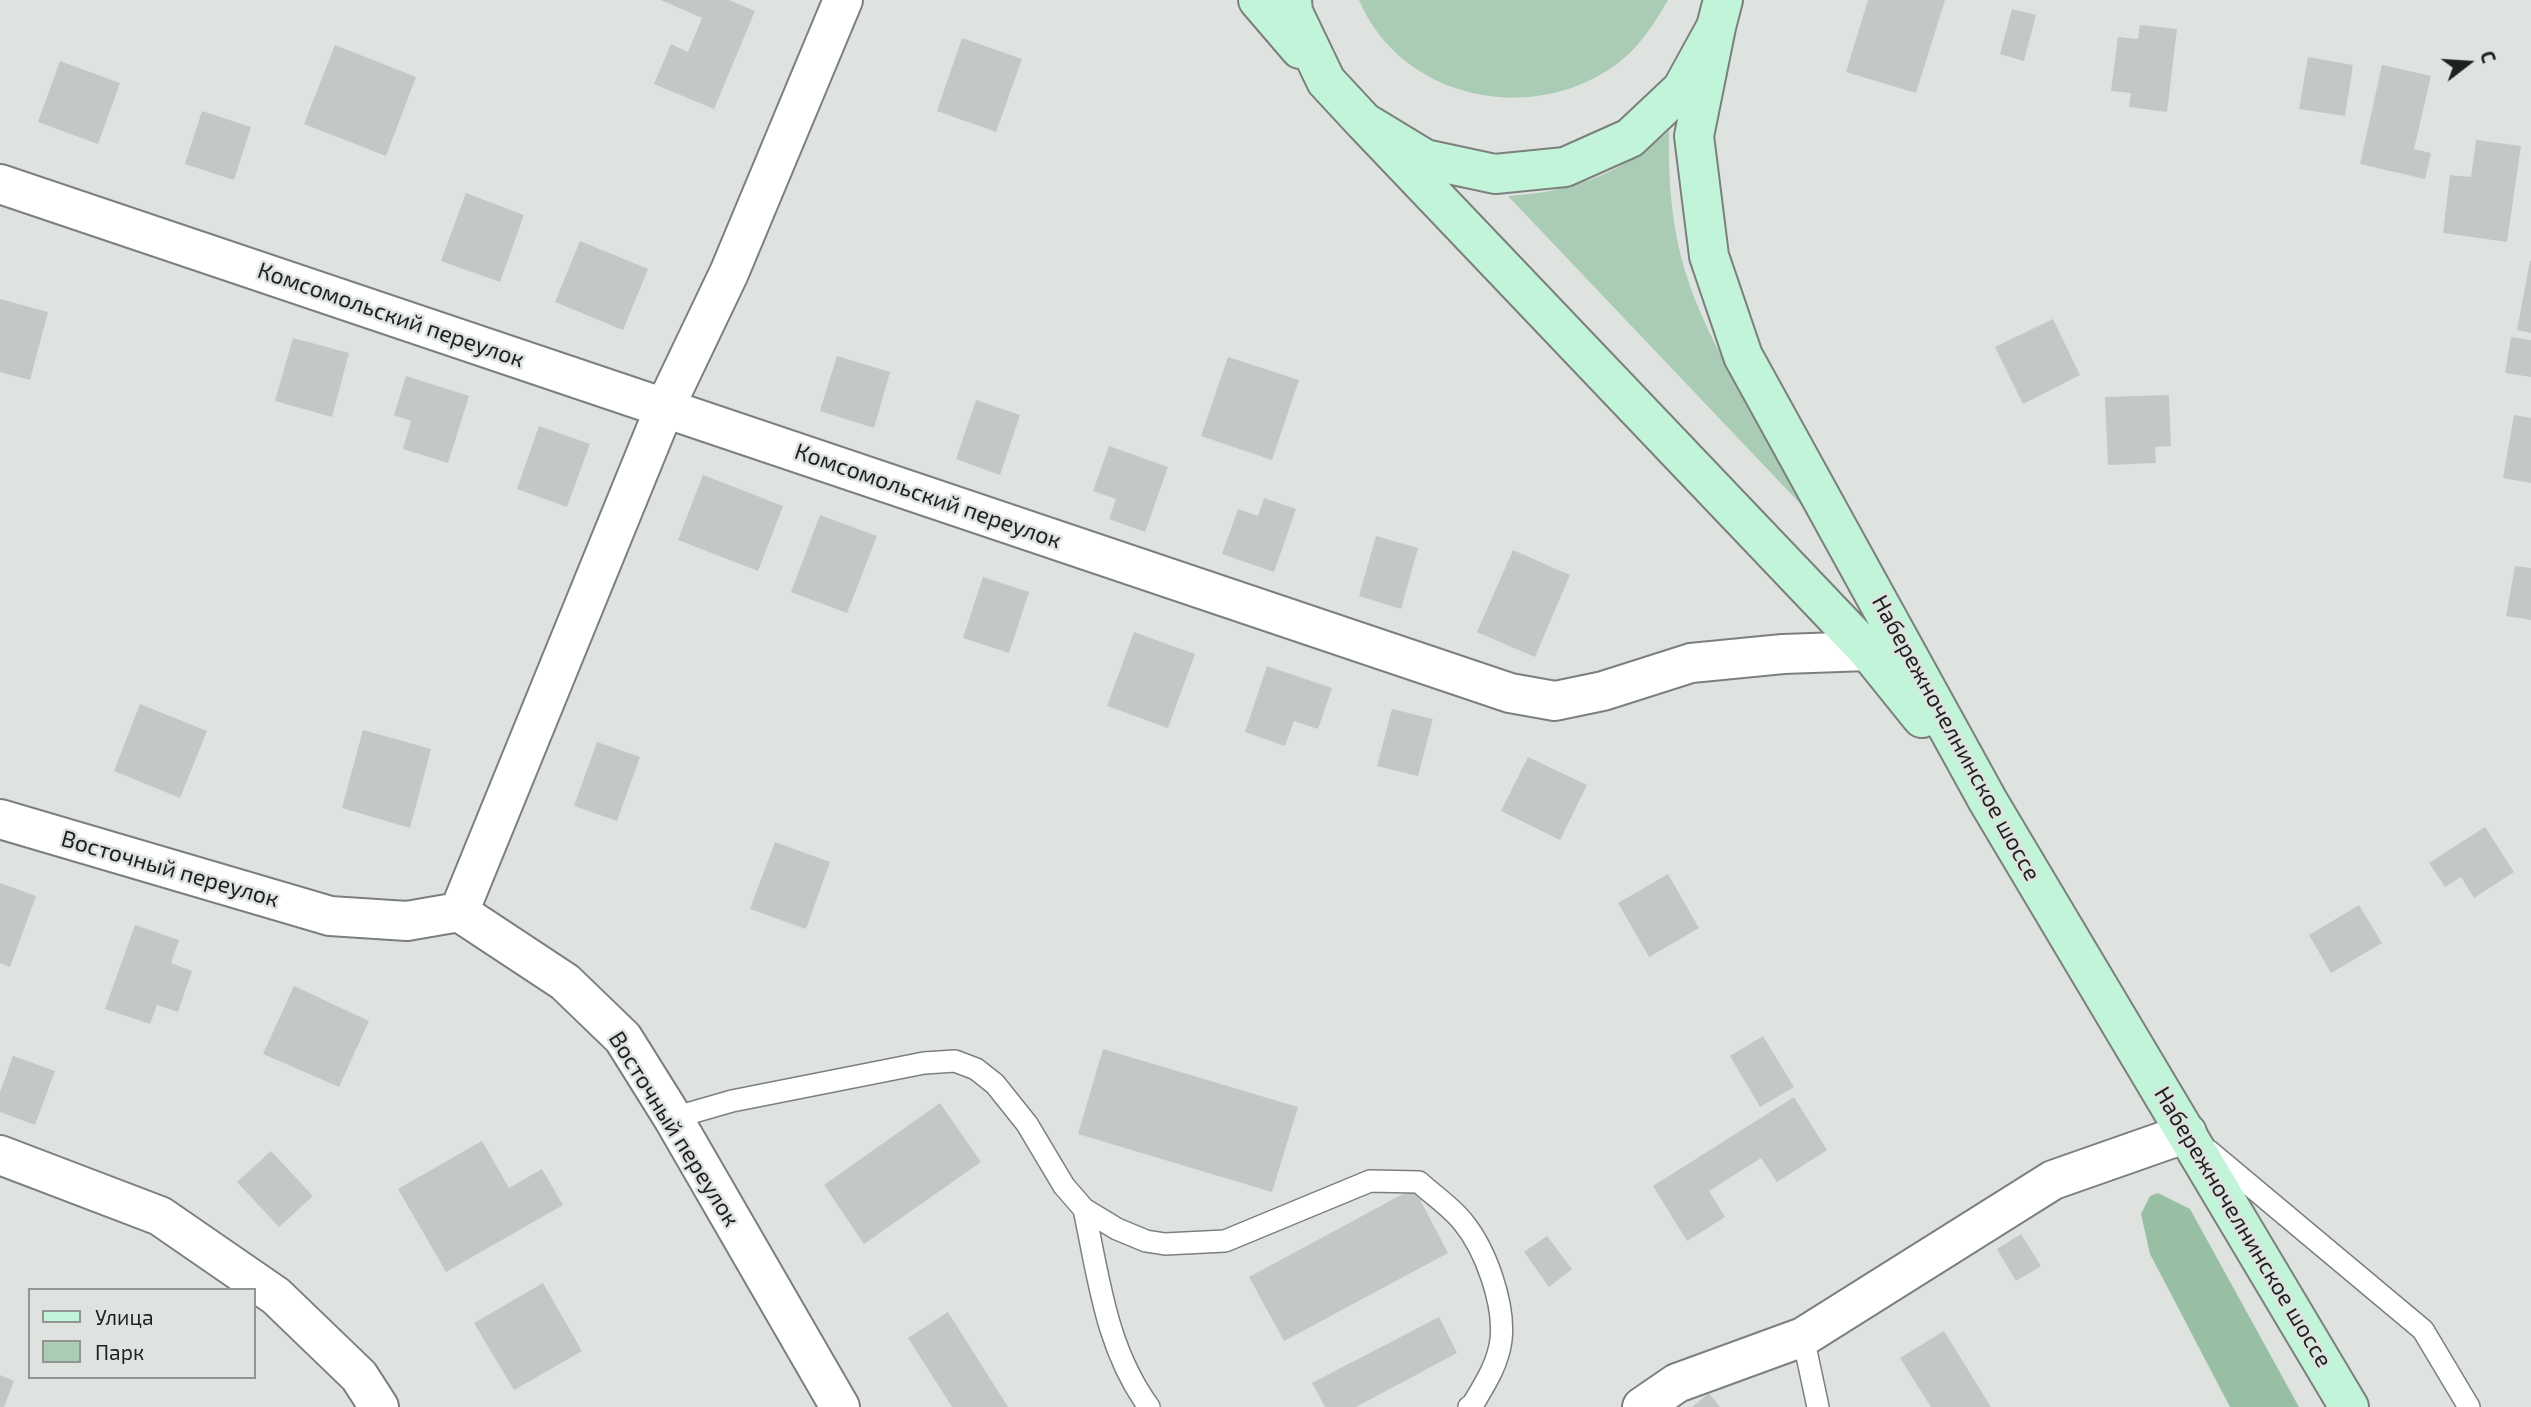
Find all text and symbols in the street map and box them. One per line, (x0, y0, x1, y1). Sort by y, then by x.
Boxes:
north arrow (2433, 28, 2503, 98)
text: С (2476, 48, 2501, 65)
street label: Комсомольский переулок (254, 256, 528, 374)
street label: Комсомольский переулок (791, 437, 1065, 555)
street label: Набережночелнинское шоссе (1866, 590, 2046, 886)
street label: Восточный переулок (58, 825, 282, 913)
street label: Восточный переулок (603, 1026, 745, 1232)
street label: Набережночелнинское шоссе (2148, 1082, 2338, 1372)
legend (28, 1288, 256, 1379)
text: Улица (95, 1304, 154, 1329)
text: Парк (95, 1339, 144, 1364)

